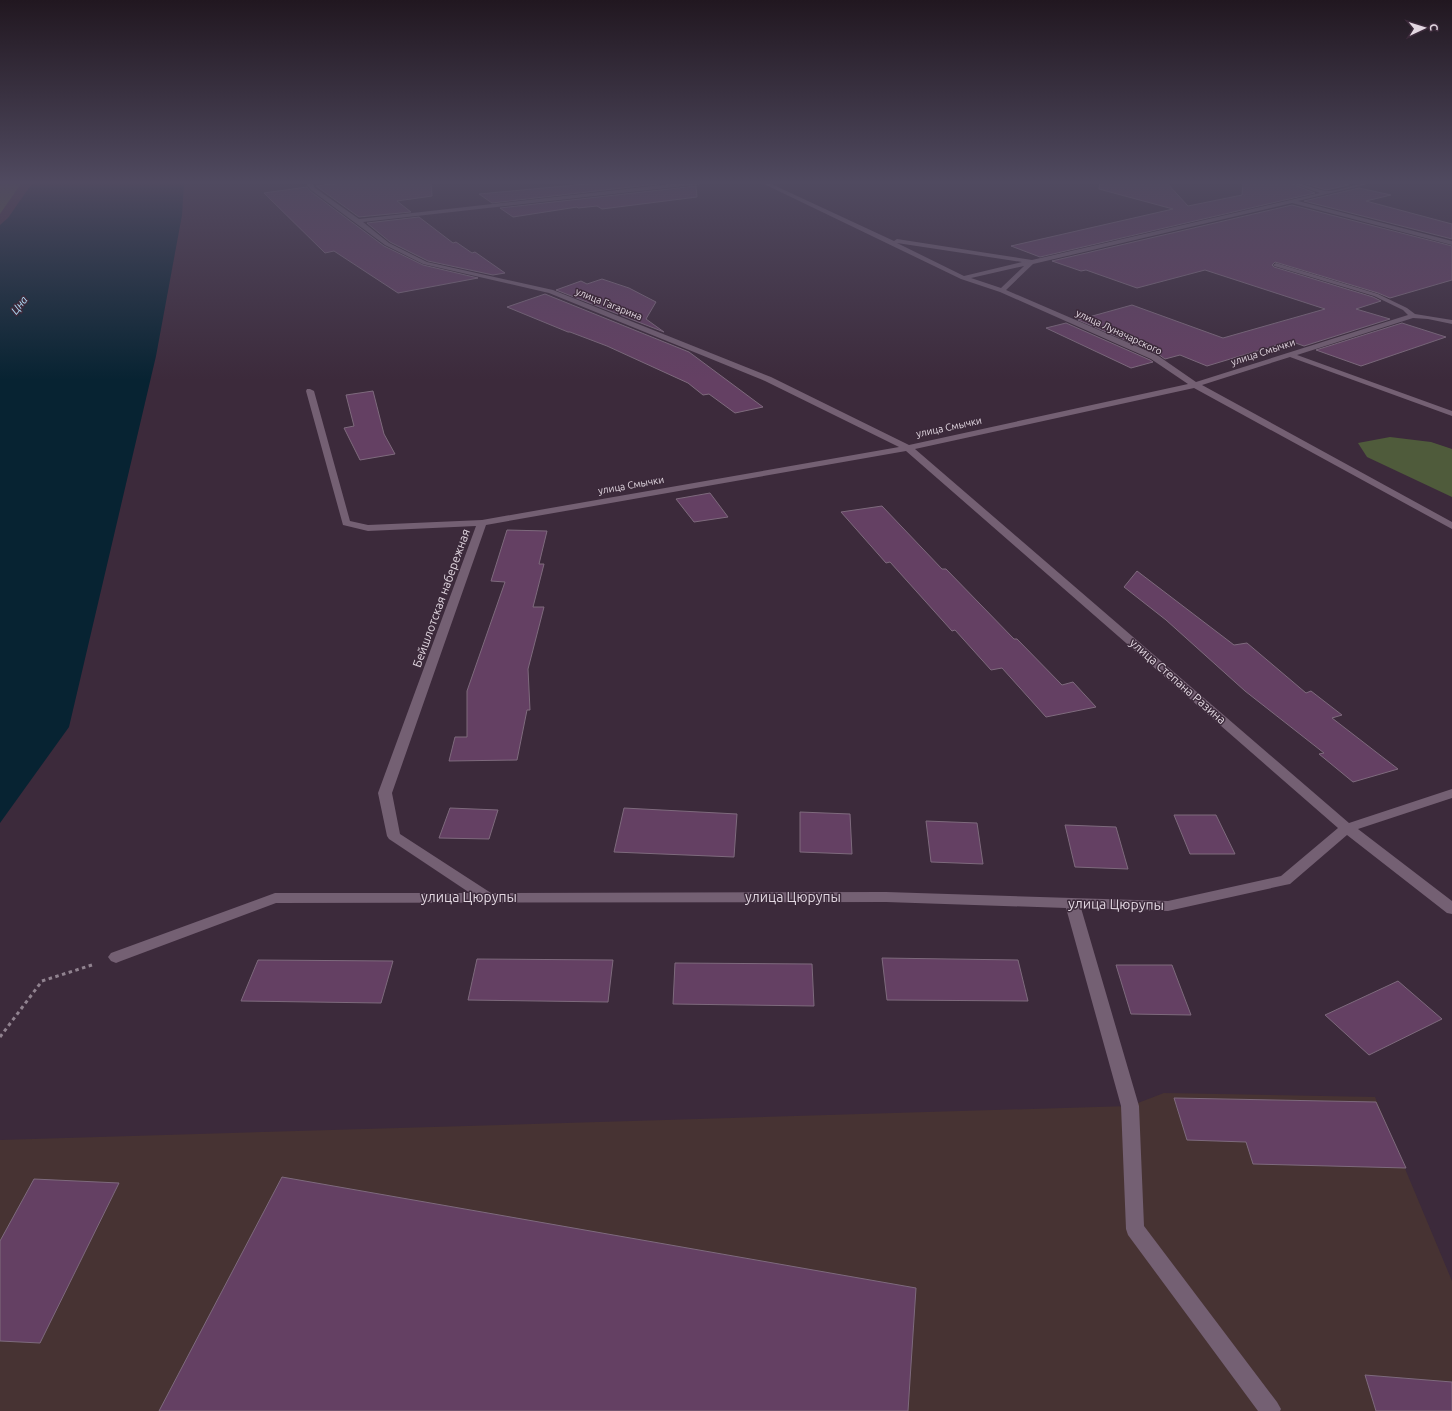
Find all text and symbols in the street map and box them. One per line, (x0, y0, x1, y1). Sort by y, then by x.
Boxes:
north arrow (1404, 8, 1444, 48)
text: С (1428, 23, 1440, 31)
street label: улица Гагарина (574, 286, 644, 322)
water label: Цна (8, 294, 30, 316)
street label: улица Луначарского (1074, 307, 1164, 357)
street label: улица Смычки (1230, 336, 1297, 368)
street label: улица Смычки (915, 415, 983, 439)
street label: улица Смычки (597, 474, 665, 496)
street label: Бейшлотская набережная (410, 527, 472, 669)
street label: улица Степана Разина (1127, 636, 1229, 726)
street label: улица Цюрупы (421, 889, 517, 905)
street label: улица Цюрупы (745, 889, 841, 905)
street label: улица Цюрупы (1068, 895, 1164, 913)

